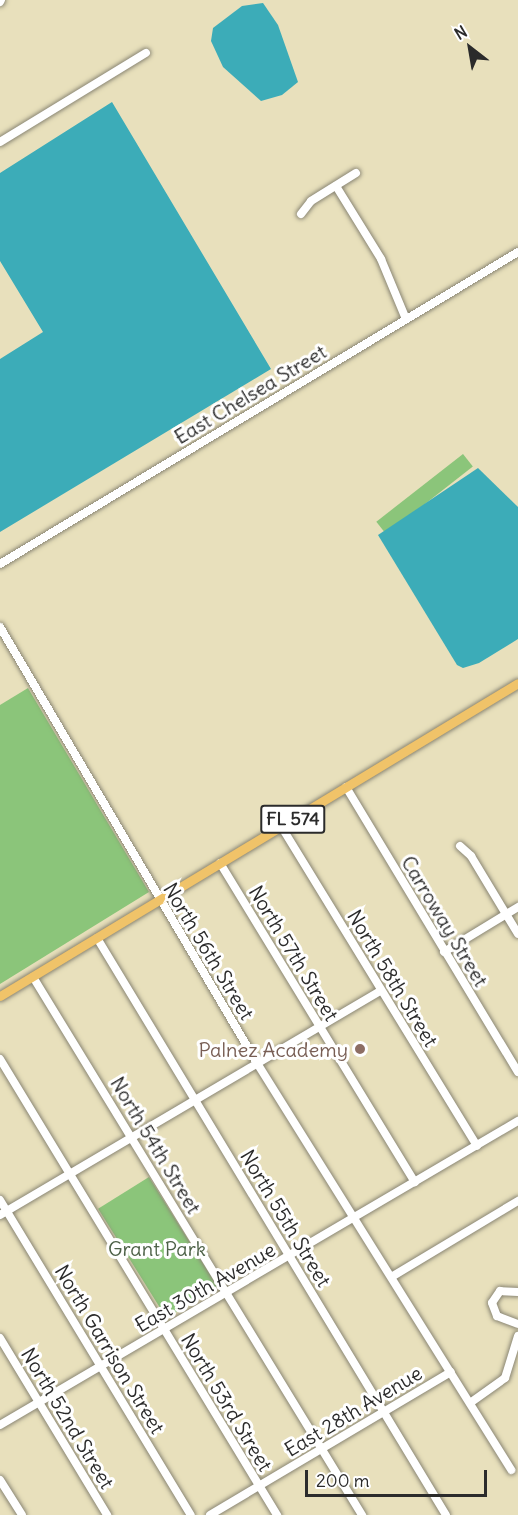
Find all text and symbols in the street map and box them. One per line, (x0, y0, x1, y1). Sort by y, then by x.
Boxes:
north arrow (440, 18, 500, 78)
text: N (451, 21, 471, 44)
street label: East Chelsea Street (170, 339, 330, 449)
road number: FL 574 (260, 804, 326, 834)
street label: Carroway Street (397, 851, 493, 991)
street label: North 56th Street (159, 878, 259, 1024)
street label: North 57th Street (244, 881, 344, 1025)
street label: North 58th Street (343, 905, 443, 1051)
place label: Palnez Academy (198, 1037, 348, 1061)
marker: Palnez Academy (353, 1042, 367, 1056)
street label: North 54th Street (106, 1072, 206, 1218)
street label: North 55th Street (236, 1145, 336, 1291)
park label: Grant Park (108, 1236, 206, 1260)
street label: East 30th Avenue (131, 1237, 279, 1337)
street label: North Garrison Street (50, 1260, 170, 1438)
street label: North 53rd Street (176, 1329, 278, 1475)
street label: North 52nd Street (17, 1343, 119, 1493)
street label: East 28th Avenue (280, 1361, 426, 1461)
scale bar (308, 1458, 490, 1496)
text: 200 m (316, 1469, 370, 1492)

